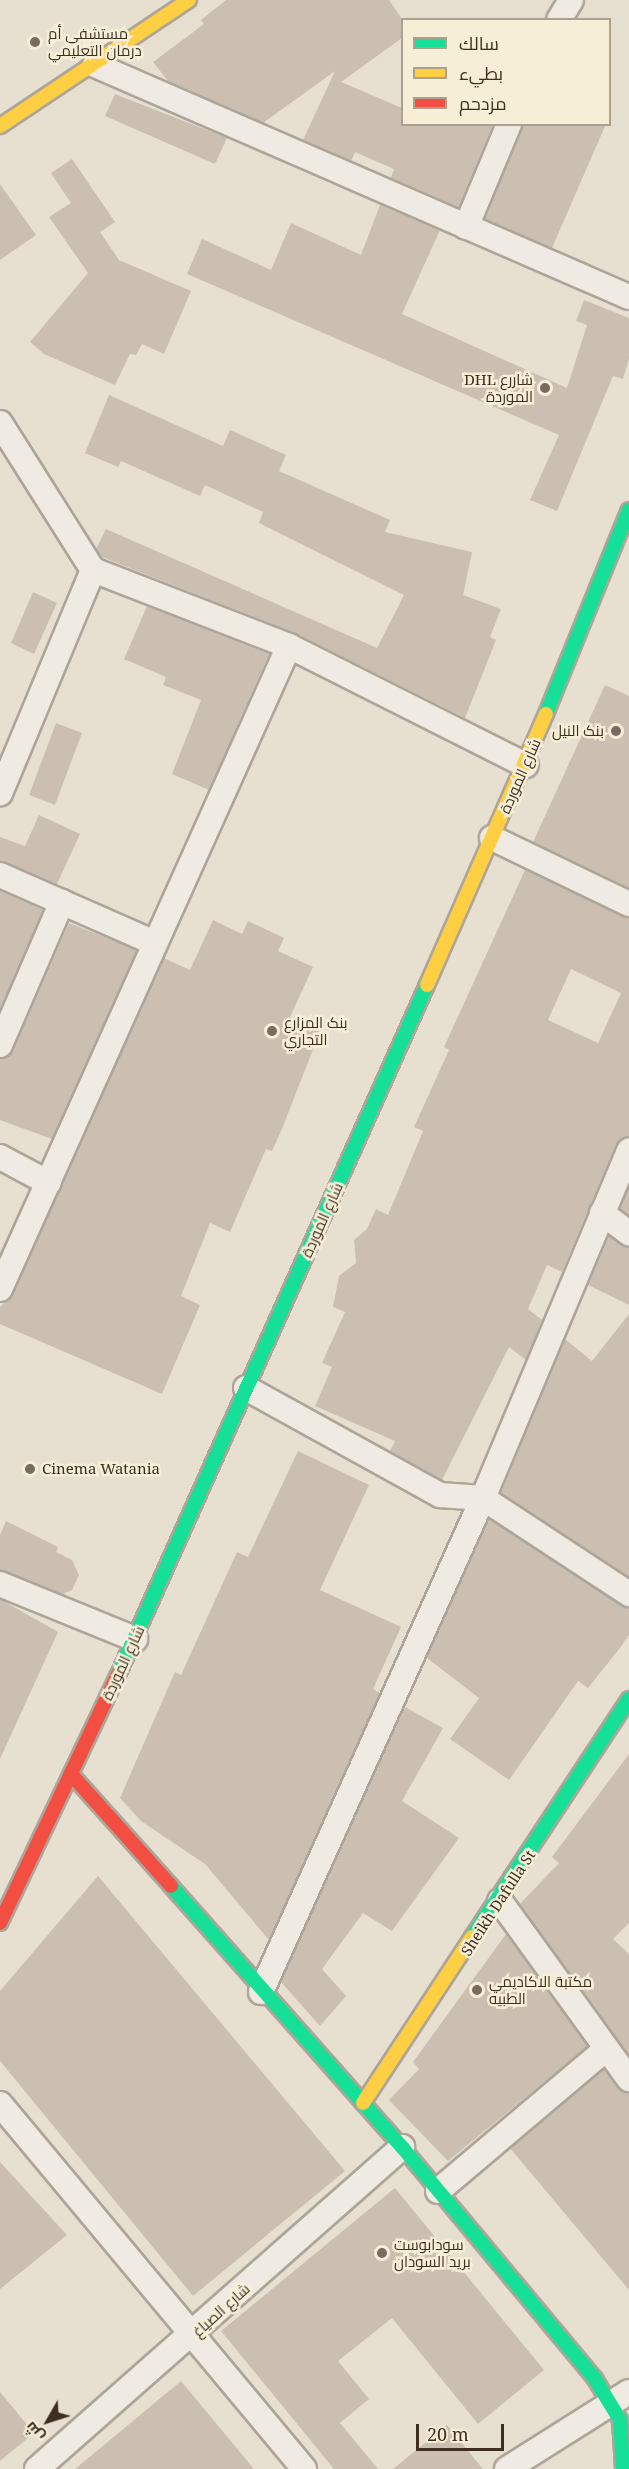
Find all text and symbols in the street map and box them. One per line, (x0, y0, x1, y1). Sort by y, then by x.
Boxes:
legend (401, 18, 611, 126)
place label: مستشفى أم درمان التعليمي (48, 24, 142, 59)
text: سالك (459, 31, 499, 55)
marker: مستشفى أم درمان التعليمي (26, 33, 44, 51)
text: بطيء (459, 61, 503, 85)
text: مزدحم (459, 91, 507, 115)
place label: DHL شاررع الموردة (464, 370, 533, 405)
marker: DHL شاررع الموردة (538, 381, 552, 395)
place label: بنک النيل (552, 722, 604, 740)
marker: بنک النيل (609, 724, 623, 738)
street label: شارع الموردة (496, 736, 544, 816)
place label: بنک المزارع التجاري (284, 1013, 348, 1048)
marker: بنک المزارع التجاري (265, 1024, 279, 1038)
street label: شارع الموردة (298, 1180, 346, 1260)
place label: Cinema Watania (42, 1460, 160, 1478)
marker: Cinema Watania (23, 1462, 37, 1476)
street label: شارع الموردة (98, 1623, 148, 1703)
street label: Sheikh Dafulla St (457, 1847, 539, 1959)
place label: مكتبة الاكاديمي الطبيه (489, 1972, 592, 2007)
marker: مكتبة الاكاديمي الطبيه (470, 1983, 484, 1997)
place label: سودابوست بريد السودان (394, 2235, 471, 2270)
marker: سودابوست بريد السودان (375, 2246, 389, 2260)
street label: شارع الصياغ (189, 2280, 253, 2340)
north arrow (18, 2391, 78, 2451)
scale bar (419, 2412, 508, 2450)
text: ش (19, 2417, 49, 2447)
text: 20 m (427, 2422, 469, 2446)

